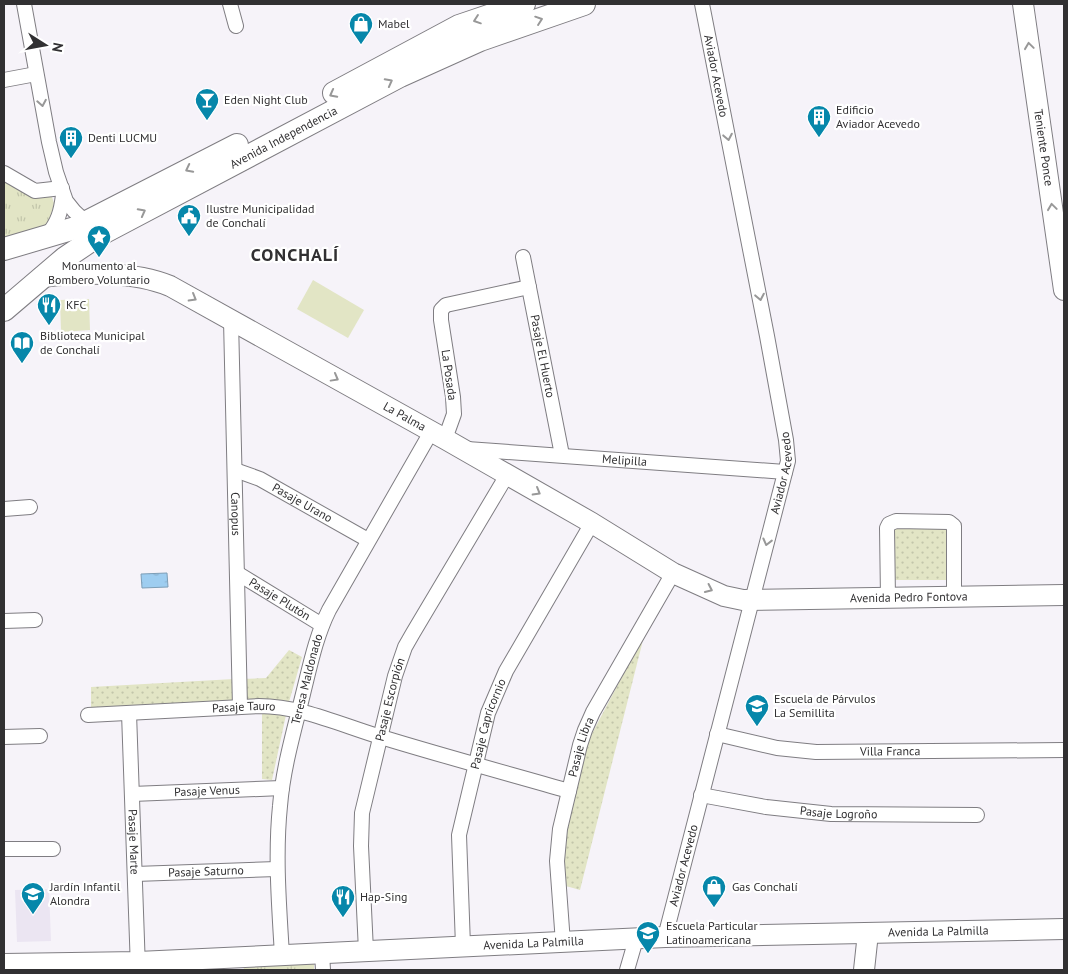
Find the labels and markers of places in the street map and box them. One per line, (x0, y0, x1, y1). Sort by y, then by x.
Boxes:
shop icon: Mabel (348, 11, 374, 45)
place label: Mabel (378, 16, 410, 31)
bar icon: Eden Night Club (194, 87, 220, 121)
place label: Eden Night Club (224, 92, 308, 107)
place label: Edificio Aviador Acevedo (836, 102, 920, 131)
building icon: Edificio Aviador Acevedo (806, 104, 832, 138)
building icon: Denti LUCMU (58, 125, 84, 159)
place label: Denti LUCMU (88, 130, 157, 145)
place label: Ilustre Municipalidad de Conchalí (206, 201, 314, 230)
public building icon: Ilustre Municipalidad de Conchalí (176, 203, 202, 237)
place icon: Monumento al Bombero Voluntario (86, 224, 112, 258)
place label: Monumento al Bombero Voluntario (48, 258, 150, 287)
restaurant icon: KFC (36, 292, 62, 326)
place label: KFC (66, 297, 87, 312)
place label: Biblioteca Municipal de Conchalí (40, 328, 145, 357)
library icon: Biblioteca Municipal de Conchalí (9, 330, 35, 364)
place label: Escuela de Párvulos La Semillita (774, 691, 875, 720)
school or university icon: Escuela de Párvulos La Semillita (744, 693, 770, 727)
shop icon: Gas Conchalí (701, 874, 727, 908)
place label: Jardín Infantil Alondra (49, 879, 121, 908)
place label: Gas Conchalí (732, 879, 798, 894)
school or university icon: Jardín Infantil Alondra (20, 881, 46, 915)
restaurant icon: Hap-Sing (330, 884, 356, 918)
place label: Hap-Sing (360, 889, 407, 904)
place label: Escuela Particular Latinoamericana (666, 918, 758, 947)
school or university icon: Escuela Particular Latinoamericana (635, 920, 661, 954)

